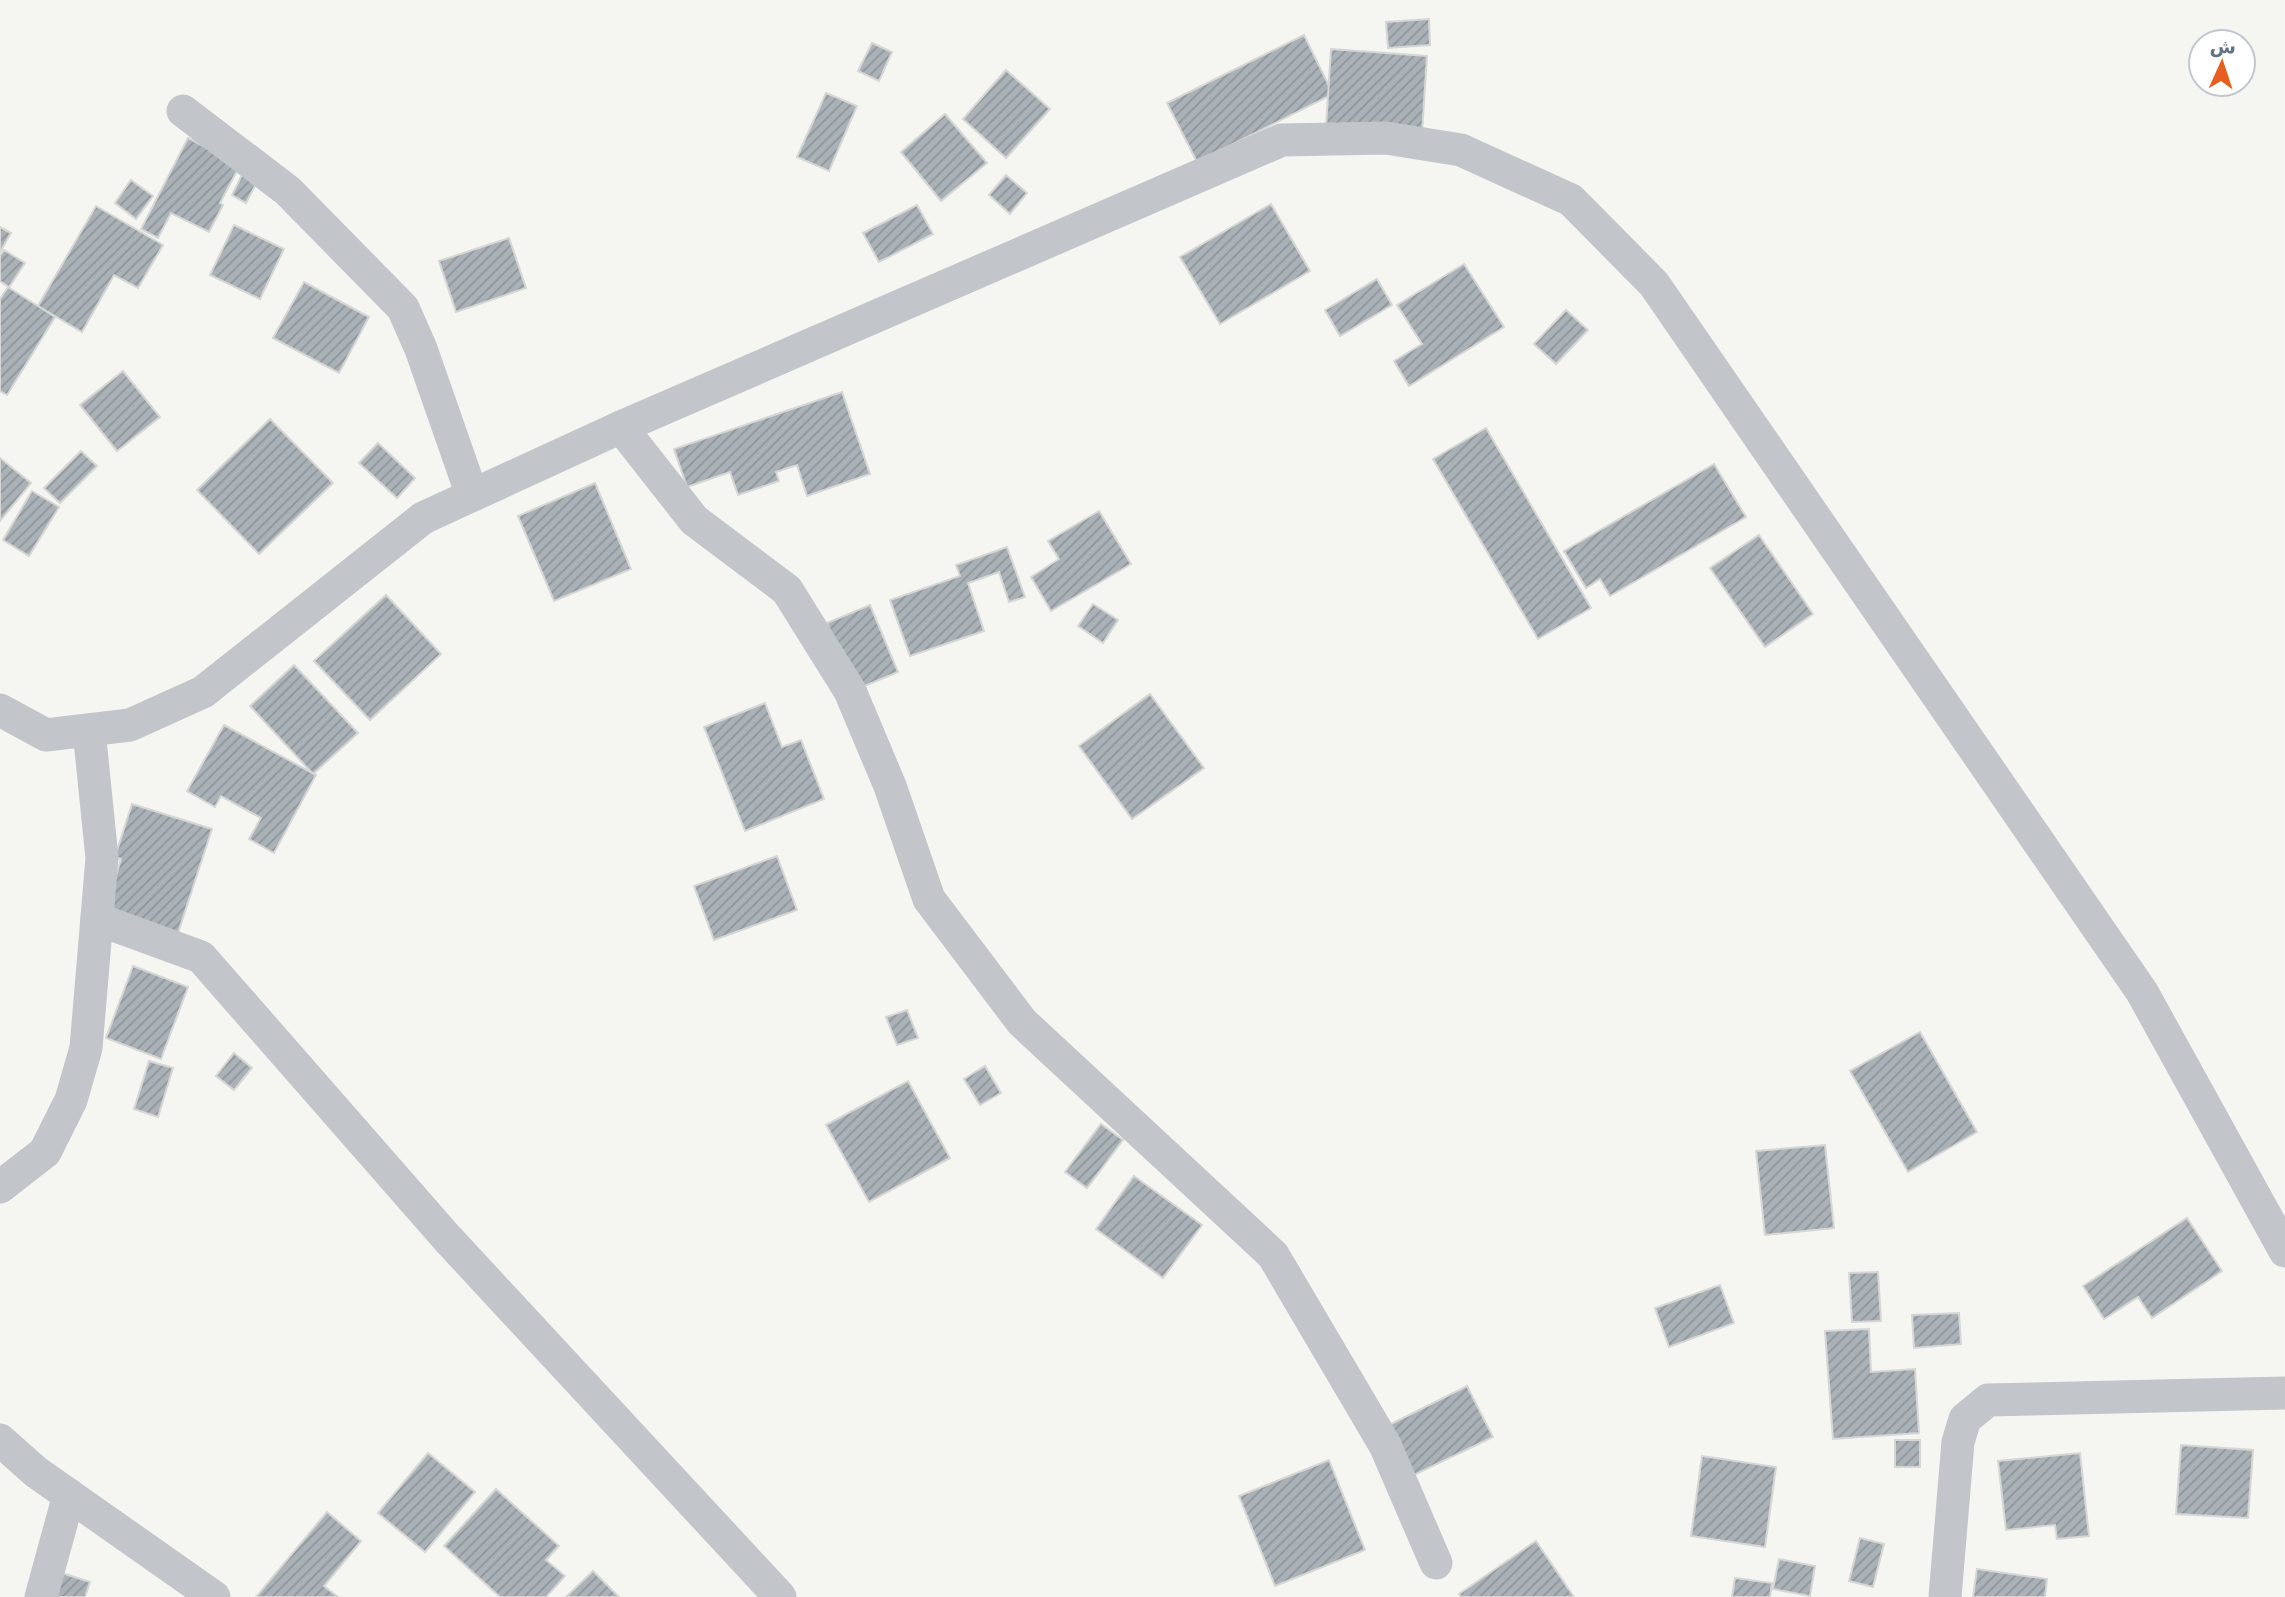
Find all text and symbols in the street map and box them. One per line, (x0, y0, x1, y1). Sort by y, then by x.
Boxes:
north arrow (2187, 28, 2257, 98)
text: ش (2209, 34, 2237, 59)

